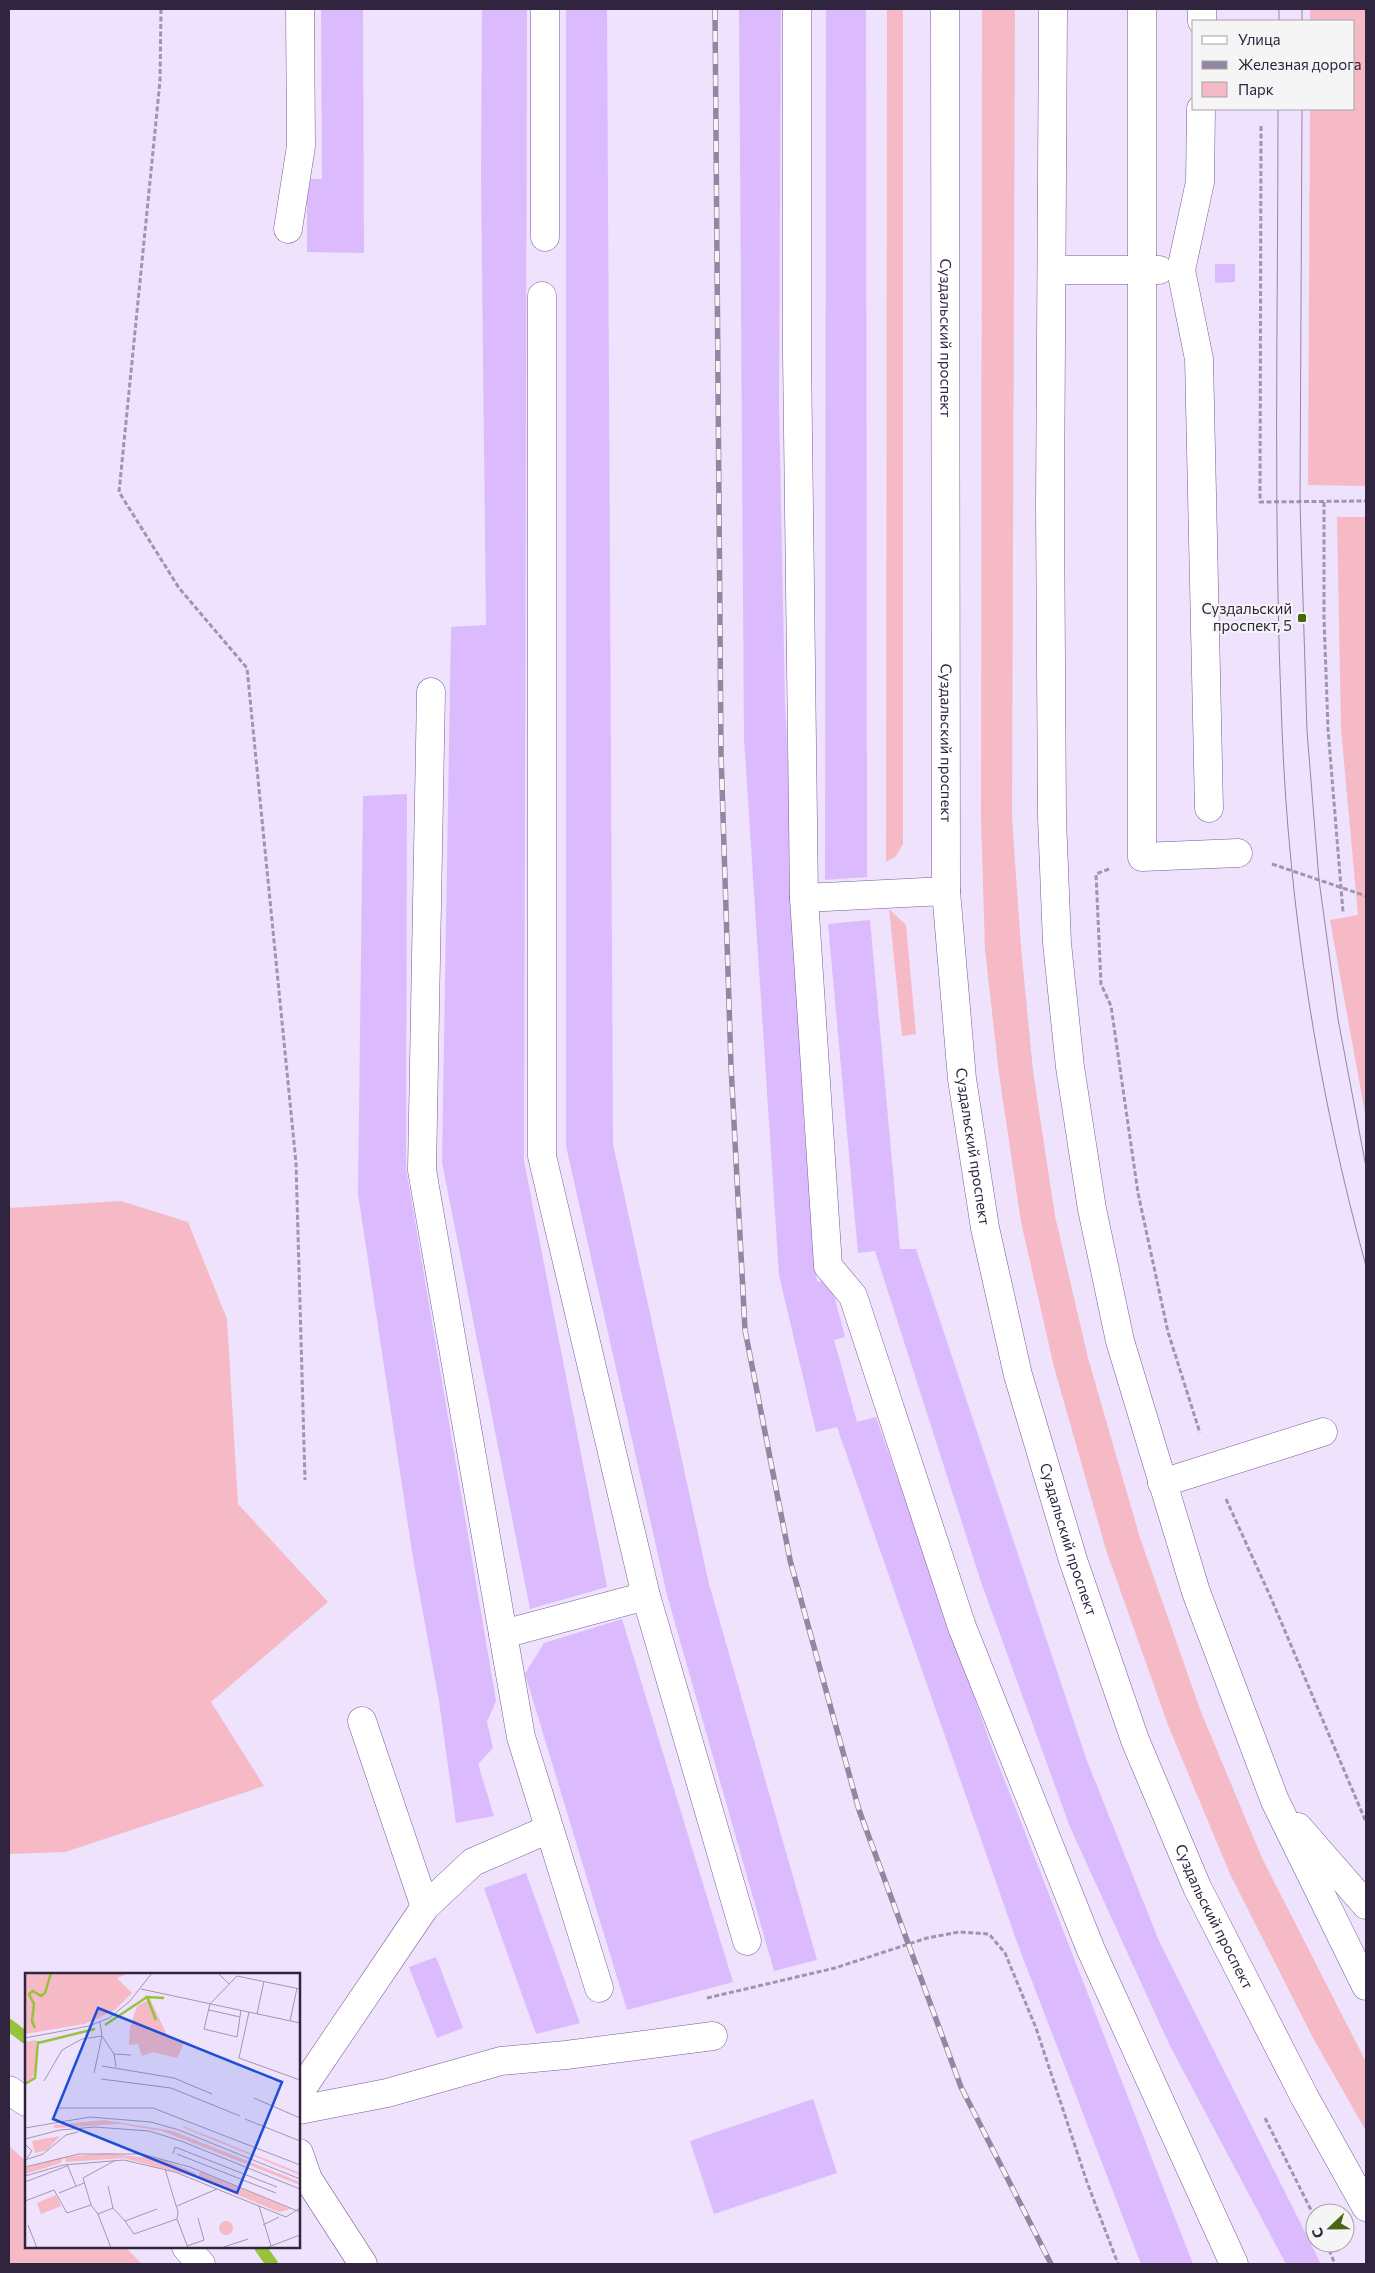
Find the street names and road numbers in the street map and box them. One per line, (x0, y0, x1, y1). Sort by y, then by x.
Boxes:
street label: Суздальский проспект (937, 259, 955, 417)
street label: Суздальский проспект (938, 664, 956, 822)
street label: Суздальский проспект (953, 1067, 994, 1226)
street label: Суздальский проспект (1037, 1461, 1101, 1618)
street label: Суздальский проспект (1172, 1841, 1258, 1992)

